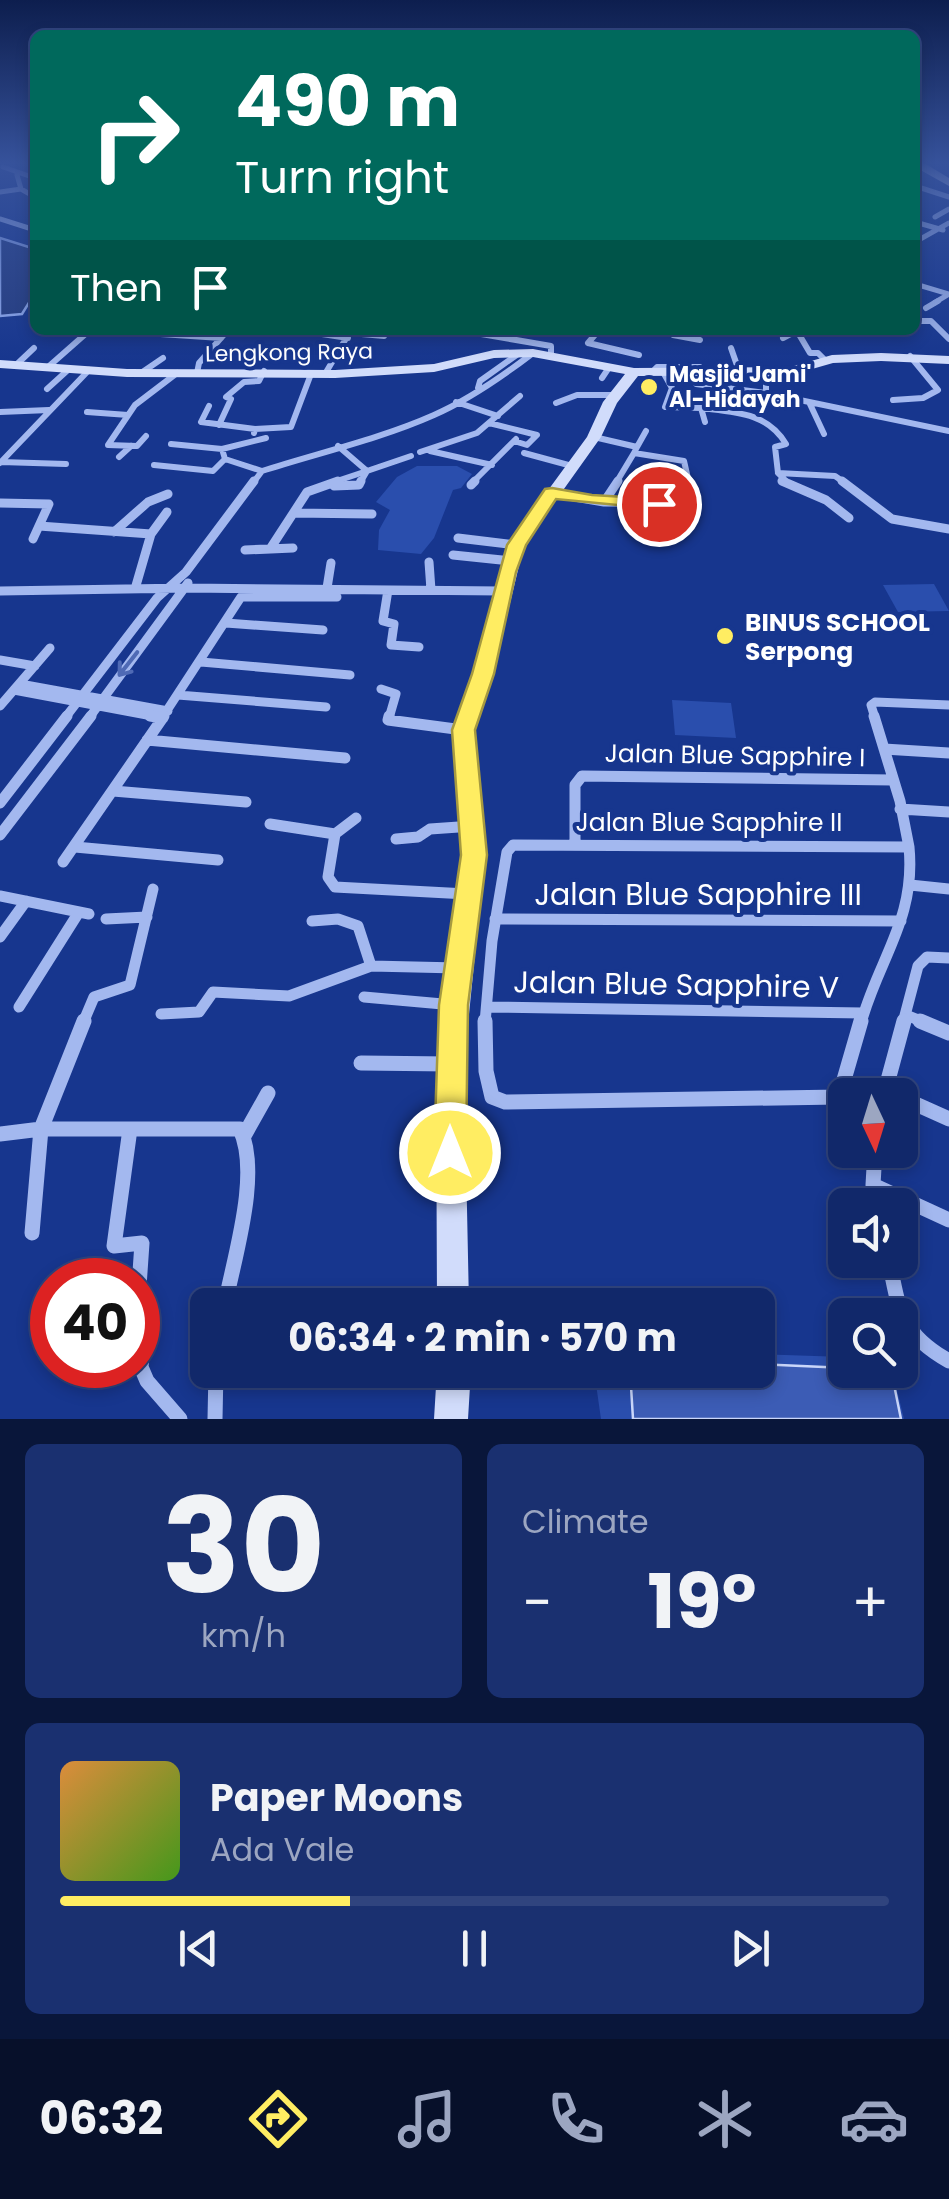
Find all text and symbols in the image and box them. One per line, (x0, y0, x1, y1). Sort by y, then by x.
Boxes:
text: 490 m (235, 52, 460, 151)
icon: right (70, 70, 200, 200)
text: Turn right (235, 146, 449, 209)
icon: arrive (183, 260, 238, 315)
text: Then (70, 261, 163, 314)
street label: Lengkong Raya (205, 336, 373, 369)
place label: Masjid Jami' Al-Hidayah (669, 359, 811, 415)
marker: Masjid Jami' Al-Hidayah (638, 376, 660, 398)
pin (617, 462, 702, 547)
icon: arrive (632, 477, 687, 532)
place label: BINUS SCHOOL Serpong (745, 605, 930, 669)
marker: BINUS SCHOOL Serpong (714, 625, 736, 647)
one-way arrow (117, 651, 139, 677)
street label: Jalan Blue Sapphire I (604, 736, 866, 775)
street label: Jalan Blue Sapphire II (576, 805, 842, 840)
street label: Jalan Blue Sapphire III (534, 873, 862, 916)
street label: Jalan Blue Sapphire V (513, 960, 839, 1009)
north arrow (828, 1078, 918, 1168)
map controls (828, 1078, 918, 1388)
position arrow (398, 1101, 502, 1205)
button: sound (828, 1188, 918, 1278)
speed limit sign: 40 (30, 1258, 160, 1388)
button: search (828, 1298, 918, 1388)
text: 06:34 · 2 min · 570 m (288, 1311, 677, 1364)
text: 30 (162, 1455, 325, 1638)
text: Climate (522, 1499, 649, 1544)
text: 19° (647, 1549, 756, 1654)
text: − (522, 1564, 552, 1641)
text: + (851, 1564, 889, 1641)
text: km/h (201, 1613, 286, 1658)
text: Paper Moons (210, 1771, 463, 1824)
text: Ada Vale (210, 1827, 354, 1872)
icon: previous (171, 1921, 226, 1976)
icon: pause (447, 1921, 502, 1976)
icon: next (723, 1921, 778, 1976)
icon: directions (243, 2084, 313, 2154)
icon: music (392, 2084, 462, 2154)
icon: phone (541, 2084, 611, 2154)
icon: climate (690, 2084, 760, 2154)
icon: car (839, 2084, 909, 2154)
text: 06:32 (40, 2087, 163, 2150)

